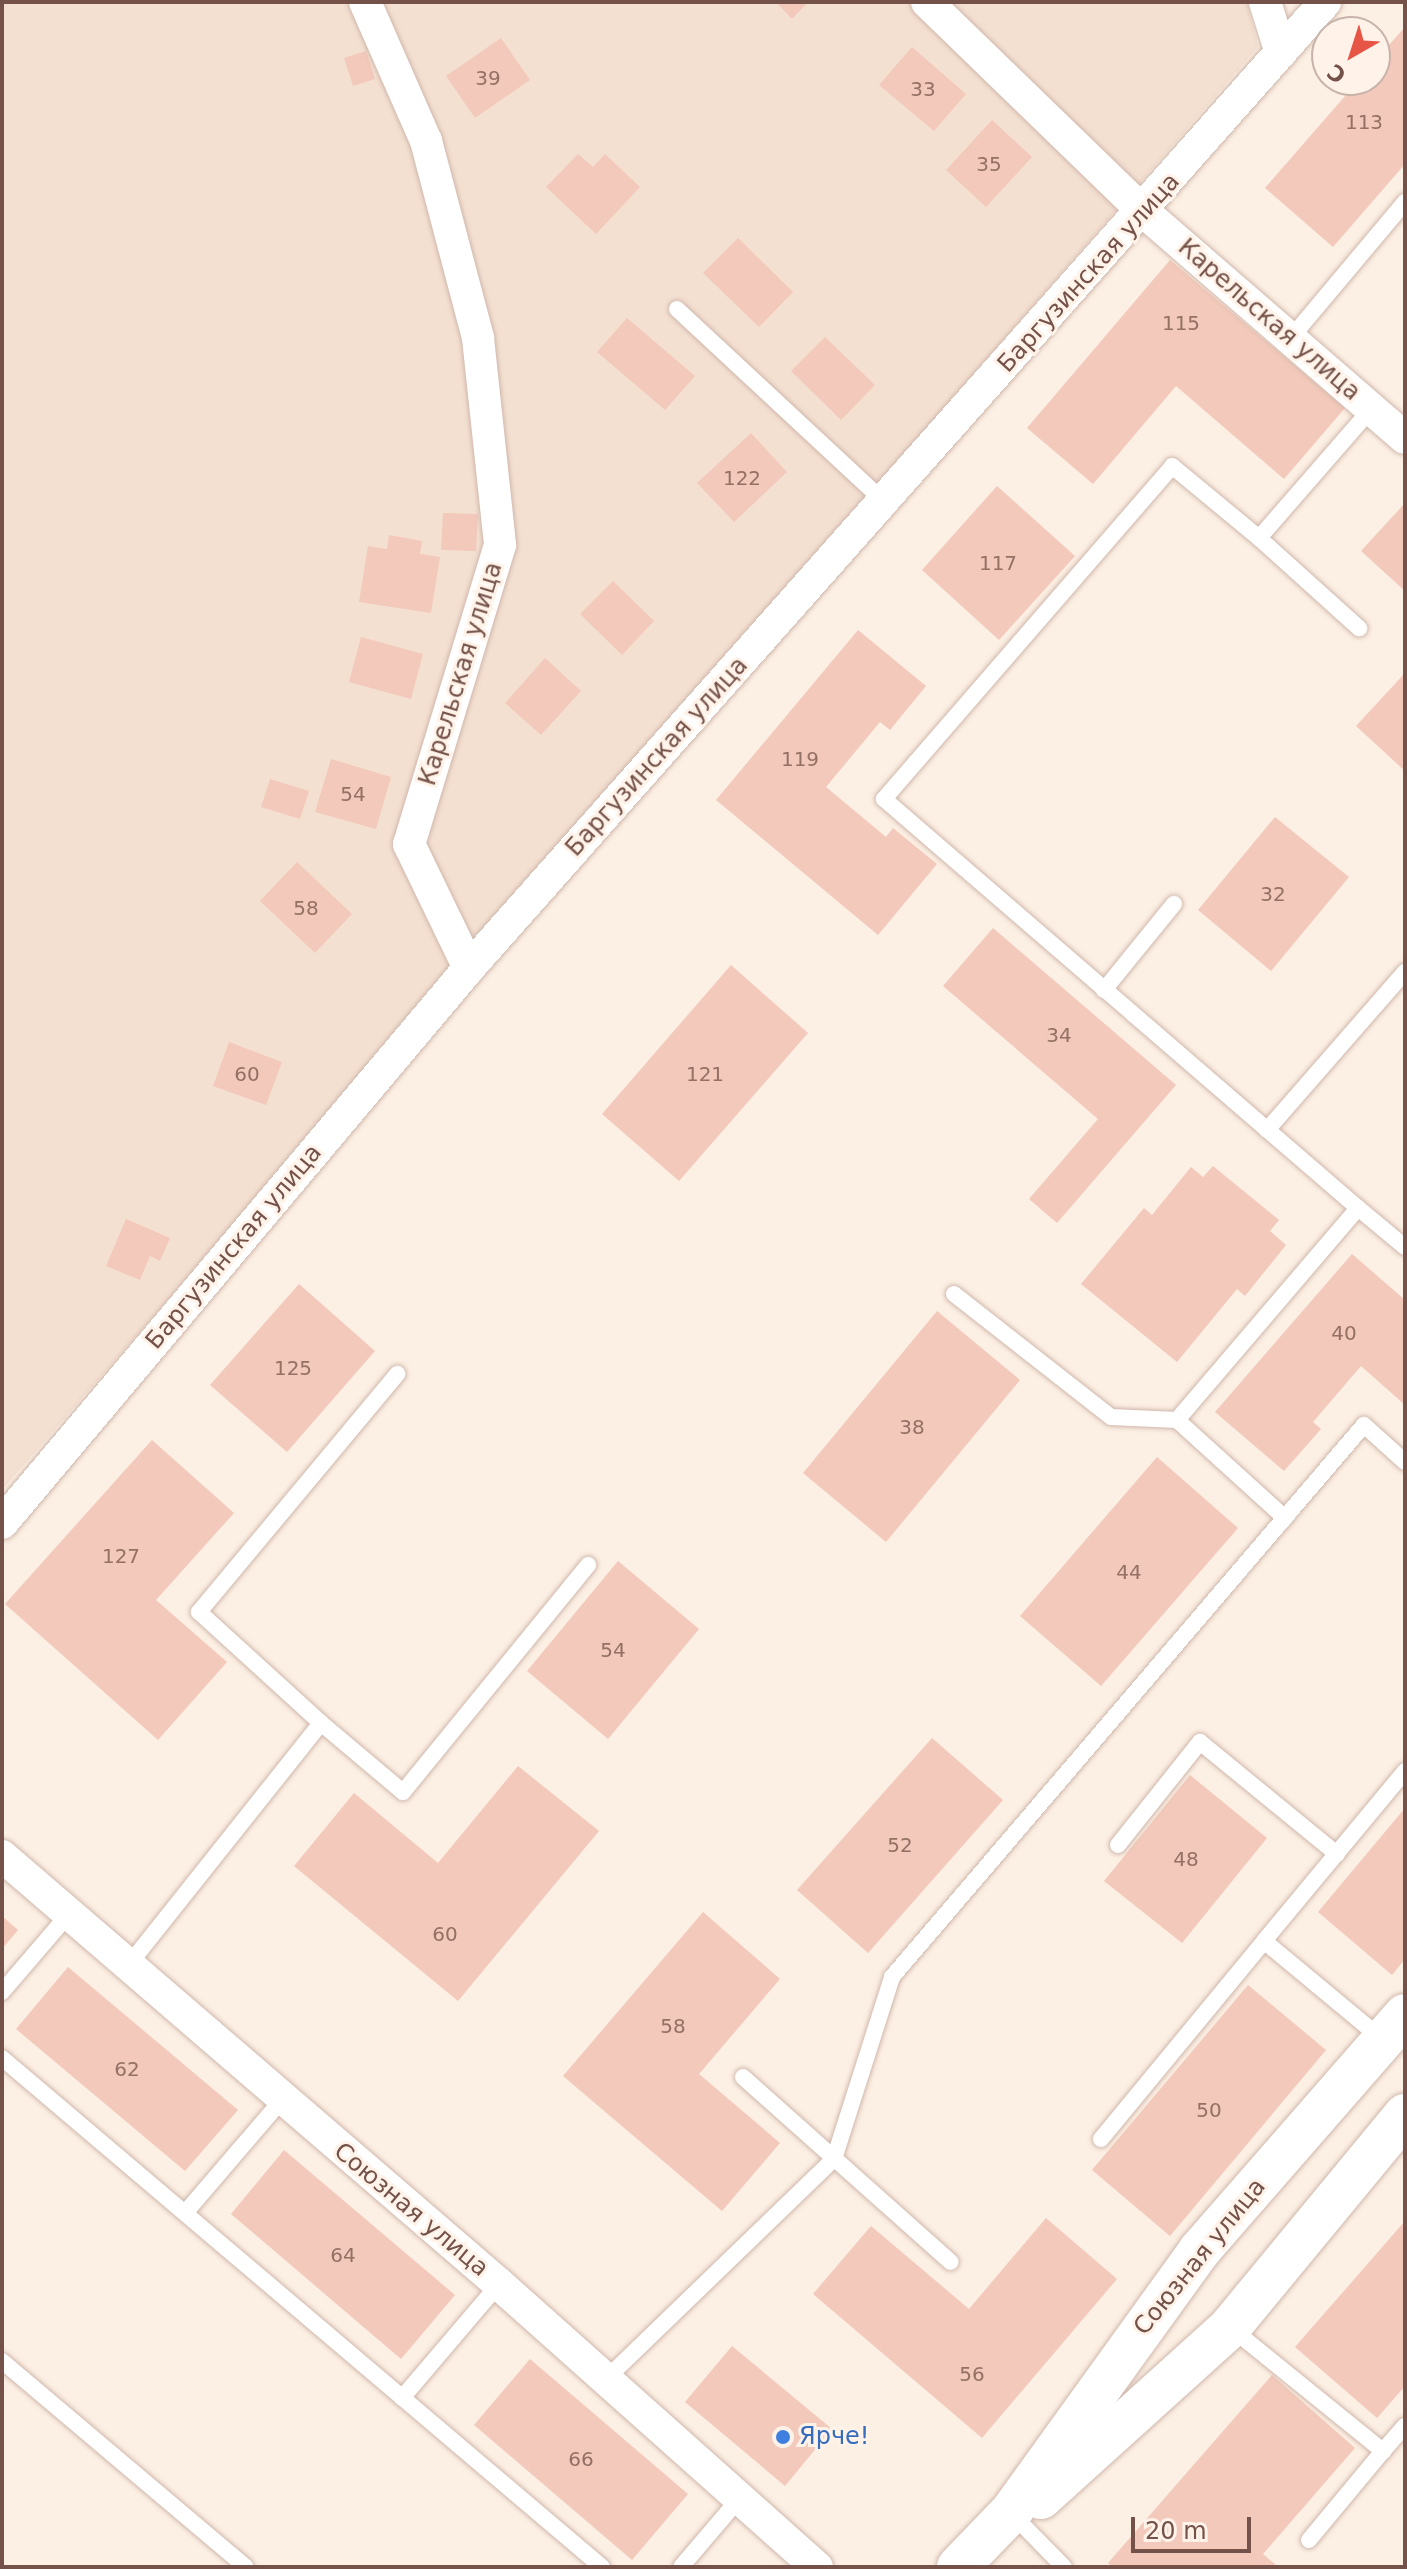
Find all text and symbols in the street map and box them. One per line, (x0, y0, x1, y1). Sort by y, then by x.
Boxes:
north arrow (1311, 16, 1391, 96)
text: С (1323, 59, 1351, 88)
house number: 39 (475, 66, 501, 90)
house number: 33 (910, 77, 936, 101)
house number: 113 (1345, 110, 1383, 134)
house number: 35 (976, 152, 1002, 176)
street label: Баргузинская улица (992, 168, 1186, 378)
street label: Карельская улица (1172, 233, 1366, 407)
house number: 115 (1162, 311, 1200, 335)
house number: 122 (723, 466, 761, 490)
house number: 117 (979, 551, 1017, 575)
street label: Карельская улица (413, 559, 509, 789)
street label: Баргузинская улица (560, 652, 754, 862)
house number: 119 (781, 747, 819, 771)
house number: 54 (340, 782, 366, 806)
house number: 32 (1260, 882, 1286, 906)
house number: 58 (293, 896, 319, 920)
house number: 34 (1046, 1023, 1072, 1047)
house number: 60 (234, 1062, 260, 1086)
house number: 121 (686, 1062, 724, 1086)
street label: Баргузинская улица (140, 1139, 328, 1355)
house number: 40 (1331, 1321, 1357, 1345)
house number: 125 (274, 1356, 312, 1380)
house number: 38 (899, 1415, 925, 1439)
house number: 127 (102, 1544, 140, 1568)
house number: 44 (1116, 1560, 1142, 1584)
house number: 54 (600, 1638, 626, 1662)
house number: 52 (887, 1833, 913, 1857)
house number: 48 (1173, 1847, 1199, 1871)
house number: 60 (432, 1922, 458, 1946)
house number: 58 (660, 2014, 686, 2038)
house number: 62 (114, 2057, 140, 2081)
house number: 50 (1196, 2098, 1222, 2122)
street label: Союзная улица (328, 2137, 494, 2283)
street label: Союзная улица (1128, 2173, 1272, 2341)
house number: 64 (330, 2243, 356, 2267)
house number: 56 (959, 2362, 985, 2386)
place label: Ярче! (799, 2423, 869, 2451)
marker: Ярче! (774, 2428, 792, 2446)
house number: 66 (568, 2447, 594, 2471)
scale bar (1135, 2501, 1255, 2551)
text: 20 m (1145, 2517, 1207, 2545)

